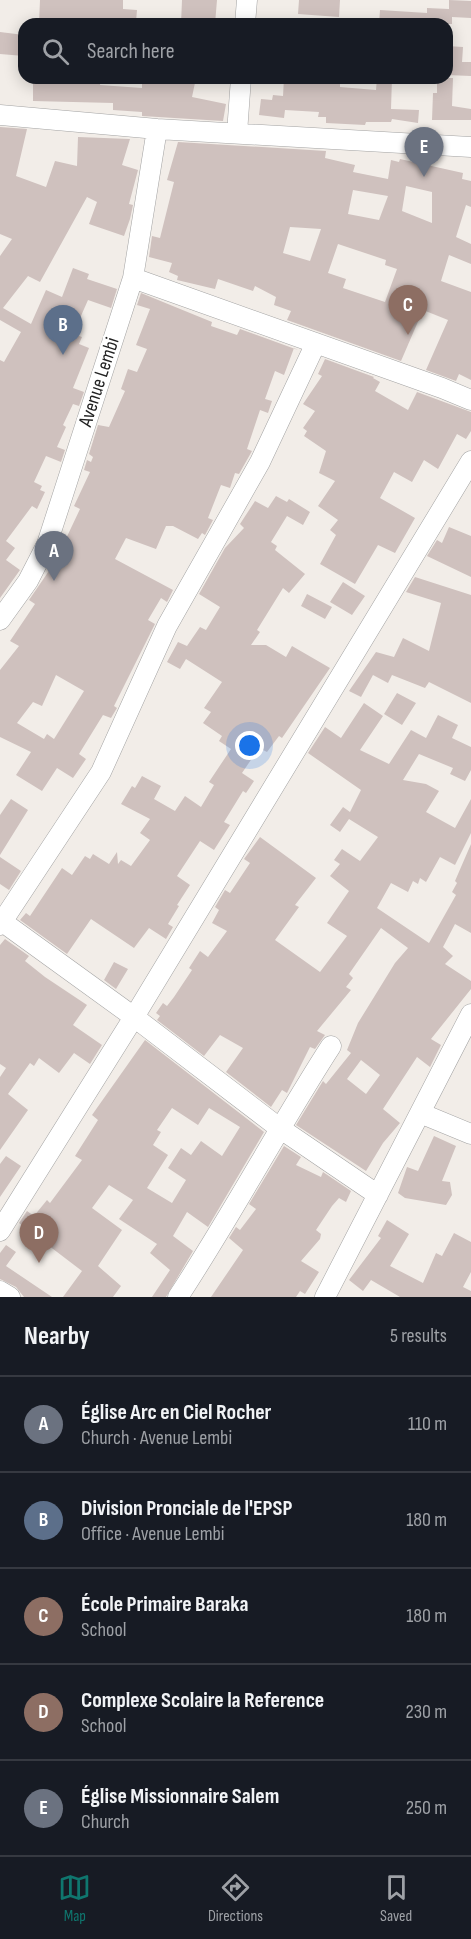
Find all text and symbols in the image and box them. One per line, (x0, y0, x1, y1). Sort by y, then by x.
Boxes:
search box (18, 18, 453, 84)
icon: search (39, 35, 72, 68)
text: Search here (87, 38, 174, 65)
pin: E (404, 128, 444, 177)
pin: C (388, 286, 428, 335)
pin: B (44, 306, 82, 355)
street label: Avenue Lembi (73, 334, 125, 430)
pin: A (34, 532, 74, 581)
your location (235, 731, 264, 760)
pin: D (20, 1214, 58, 1263)
text: Nearby (24, 1321, 90, 1352)
text: 5 results (390, 1324, 447, 1348)
text: Église Arc en Ciel Rocher (81, 1399, 271, 1426)
text: A (39, 1412, 48, 1436)
text: 110 m (408, 1412, 447, 1436)
text: Church · Avenue Lembi (81, 1426, 232, 1450)
text: Division Pronciale de l'EPSP (81, 1495, 292, 1522)
text: B (39, 1508, 48, 1532)
text: 180 m (406, 1508, 447, 1532)
text: Office · Avenue Lembi (81, 1522, 225, 1546)
text: École Primaire Baraka (81, 1591, 248, 1618)
text: C (38, 1604, 49, 1628)
text: 180 m (406, 1604, 447, 1628)
text: School (81, 1618, 126, 1642)
text: Complexe Scolaire la Reference (81, 1687, 324, 1714)
text: D (38, 1700, 49, 1724)
text: 230 m (405, 1700, 447, 1724)
text: School (81, 1714, 126, 1738)
text: Église Missionnaire Salem (81, 1783, 279, 1810)
text: E (39, 1796, 48, 1820)
text: 250 m (406, 1796, 447, 1820)
text: Church (81, 1810, 130, 1834)
tab: Map (58, 1871, 91, 1926)
tab: Directions (208, 1871, 263, 1926)
tab: Saved (380, 1871, 413, 1926)

